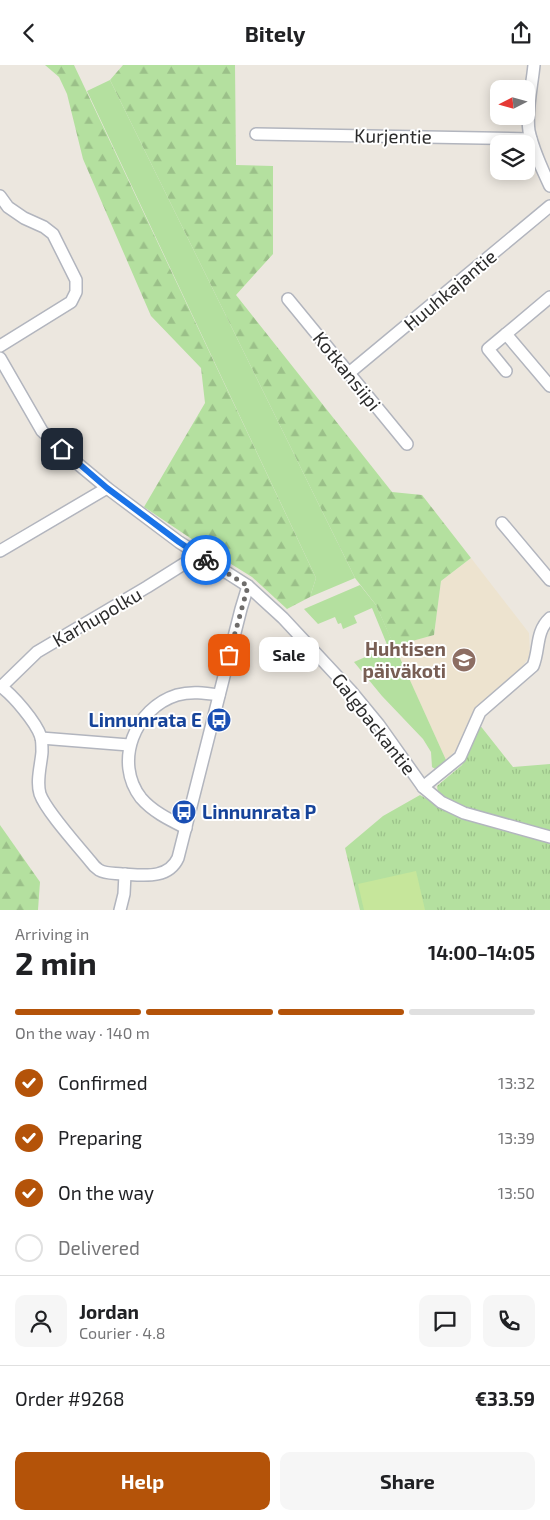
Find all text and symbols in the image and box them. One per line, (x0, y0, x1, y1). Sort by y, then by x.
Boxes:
icon: back (15, 19, 43, 47)
icon: share (507, 19, 535, 47)
text: Bitely (245, 20, 305, 46)
north arrow (490, 80, 535, 125)
map controls (490, 80, 535, 180)
street label: Kurjentie (354, 123, 432, 148)
button: layers (490, 135, 535, 180)
street label: Huuhkajantie (399, 244, 501, 335)
street label: Kotkansiipi (309, 327, 386, 415)
pin (41, 428, 83, 470)
icon: home (48, 435, 76, 463)
courier (181, 535, 231, 585)
icon: bike (192, 546, 220, 574)
street label: Karhupolku (48, 582, 145, 651)
pin (208, 634, 250, 676)
callout: Sale (259, 637, 319, 673)
place label: Huhtisen päiväkoti (363, 637, 446, 682)
icon: bag (215, 641, 243, 669)
text: Sale (273, 645, 305, 664)
school or university icon: Huhtisen päiväkoti (451, 647, 477, 673)
street label: Galgbackantie (328, 668, 421, 779)
bus stop icon: Linnunrata E (206, 707, 232, 733)
place label: Linnunrata E (88, 708, 202, 731)
bus stop icon: Linnunrata P (171, 799, 197, 825)
place label: Linnunrata P (202, 800, 317, 823)
text: Arriving in (15, 924, 89, 943)
text: 14:00–14:05 (428, 941, 535, 964)
text: 2 min (15, 943, 97, 981)
text: On the way · 140 m (15, 1023, 150, 1042)
icon: check (15, 1069, 43, 1097)
text: Confirmed (58, 1071, 148, 1094)
text: 13:32 (498, 1073, 535, 1092)
icon: check (15, 1124, 43, 1152)
text: Preparing (58, 1126, 142, 1149)
text: 13:39 (498, 1128, 535, 1147)
icon: check (15, 1179, 43, 1207)
text: On the way (58, 1181, 154, 1204)
text: 13:50 (498, 1183, 535, 1202)
text: Delivered (58, 1236, 140, 1259)
button: person (15, 1295, 67, 1347)
button: chat (419, 1295, 471, 1347)
button: phone (483, 1295, 535, 1347)
text: Jordan (79, 1300, 139, 1323)
text: Courier · 4.8 (79, 1323, 166, 1342)
text: Order #9268 (15, 1387, 125, 1410)
text: €33.59 (475, 1387, 535, 1410)
button: Help (15, 1452, 270, 1510)
button: Share (280, 1452, 535, 1510)

